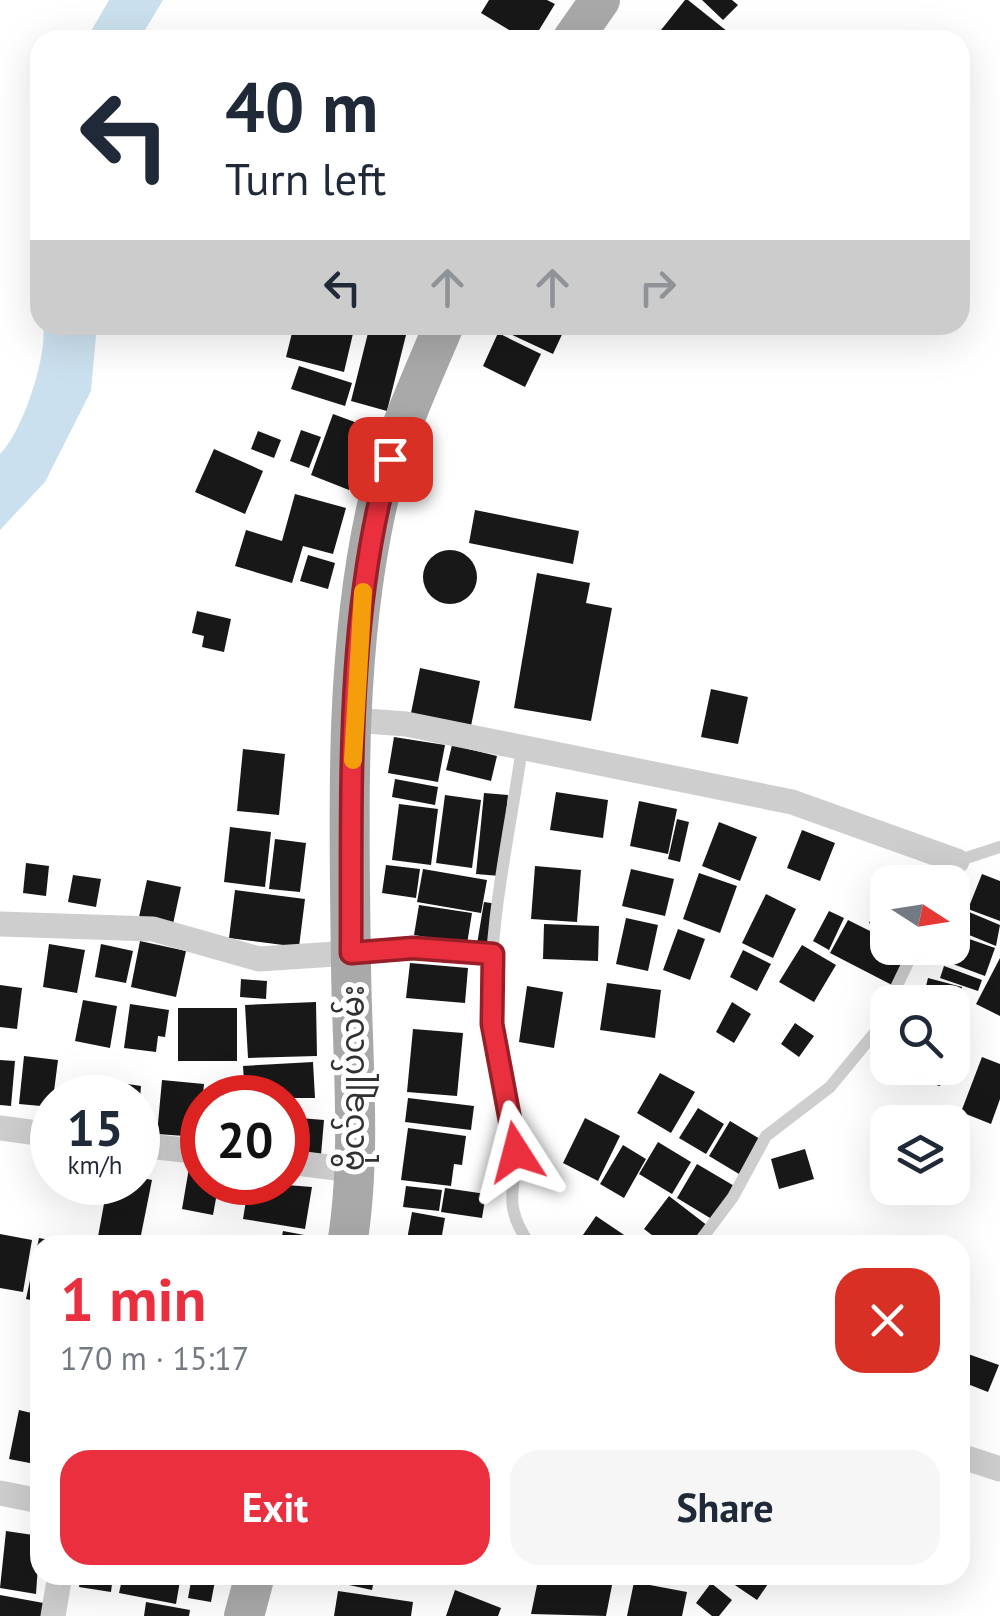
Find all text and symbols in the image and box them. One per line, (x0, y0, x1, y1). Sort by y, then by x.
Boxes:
text: 40 m (225, 61, 378, 151)
icon: left (60, 70, 190, 200)
text: Turn left (225, 149, 386, 207)
icon: left (315, 260, 370, 315)
icon: ahead (420, 260, 475, 315)
icon: ahead (525, 260, 580, 315)
icon: right (630, 260, 685, 315)
pin (348, 417, 433, 502)
icon: arrive (363, 432, 418, 487)
north arrow (870, 865, 970, 965)
map controls (870, 865, 970, 1205)
street label: ဗိုလ်‌ချုပ်‌လမ်း (330, 985, 379, 1171)
button: search (870, 985, 970, 1085)
speed limit sign: 20 (180, 1075, 310, 1205)
text: 15 (67, 1095, 123, 1160)
position arrow (464, 1100, 568, 1204)
button: layers (870, 1105, 970, 1205)
text: km/h (68, 1149, 122, 1181)
text: 1 min (60, 1260, 206, 1338)
button: close (835, 1268, 940, 1373)
text: 170 m · 15:17 (60, 1337, 249, 1379)
button: Exit (60, 1450, 490, 1565)
button: Share (510, 1450, 940, 1565)

